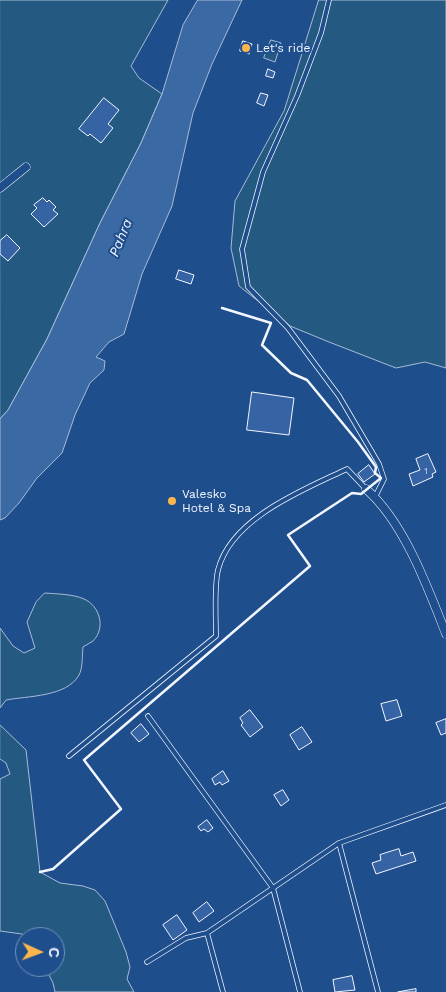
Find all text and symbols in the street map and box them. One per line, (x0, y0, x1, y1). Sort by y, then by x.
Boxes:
place label: Let's ride (256, 41, 310, 55)
marker: Let's ride (240, 42, 252, 54)
water label: Pahra (106, 217, 136, 259)
house number: 1 (424, 465, 428, 477)
place label: Valesko Hotel & Spa (182, 487, 251, 515)
marker: Valesko Hotel & Spa (166, 495, 178, 507)
north arrow (15, 927, 65, 977)
text: С (46, 947, 62, 958)

